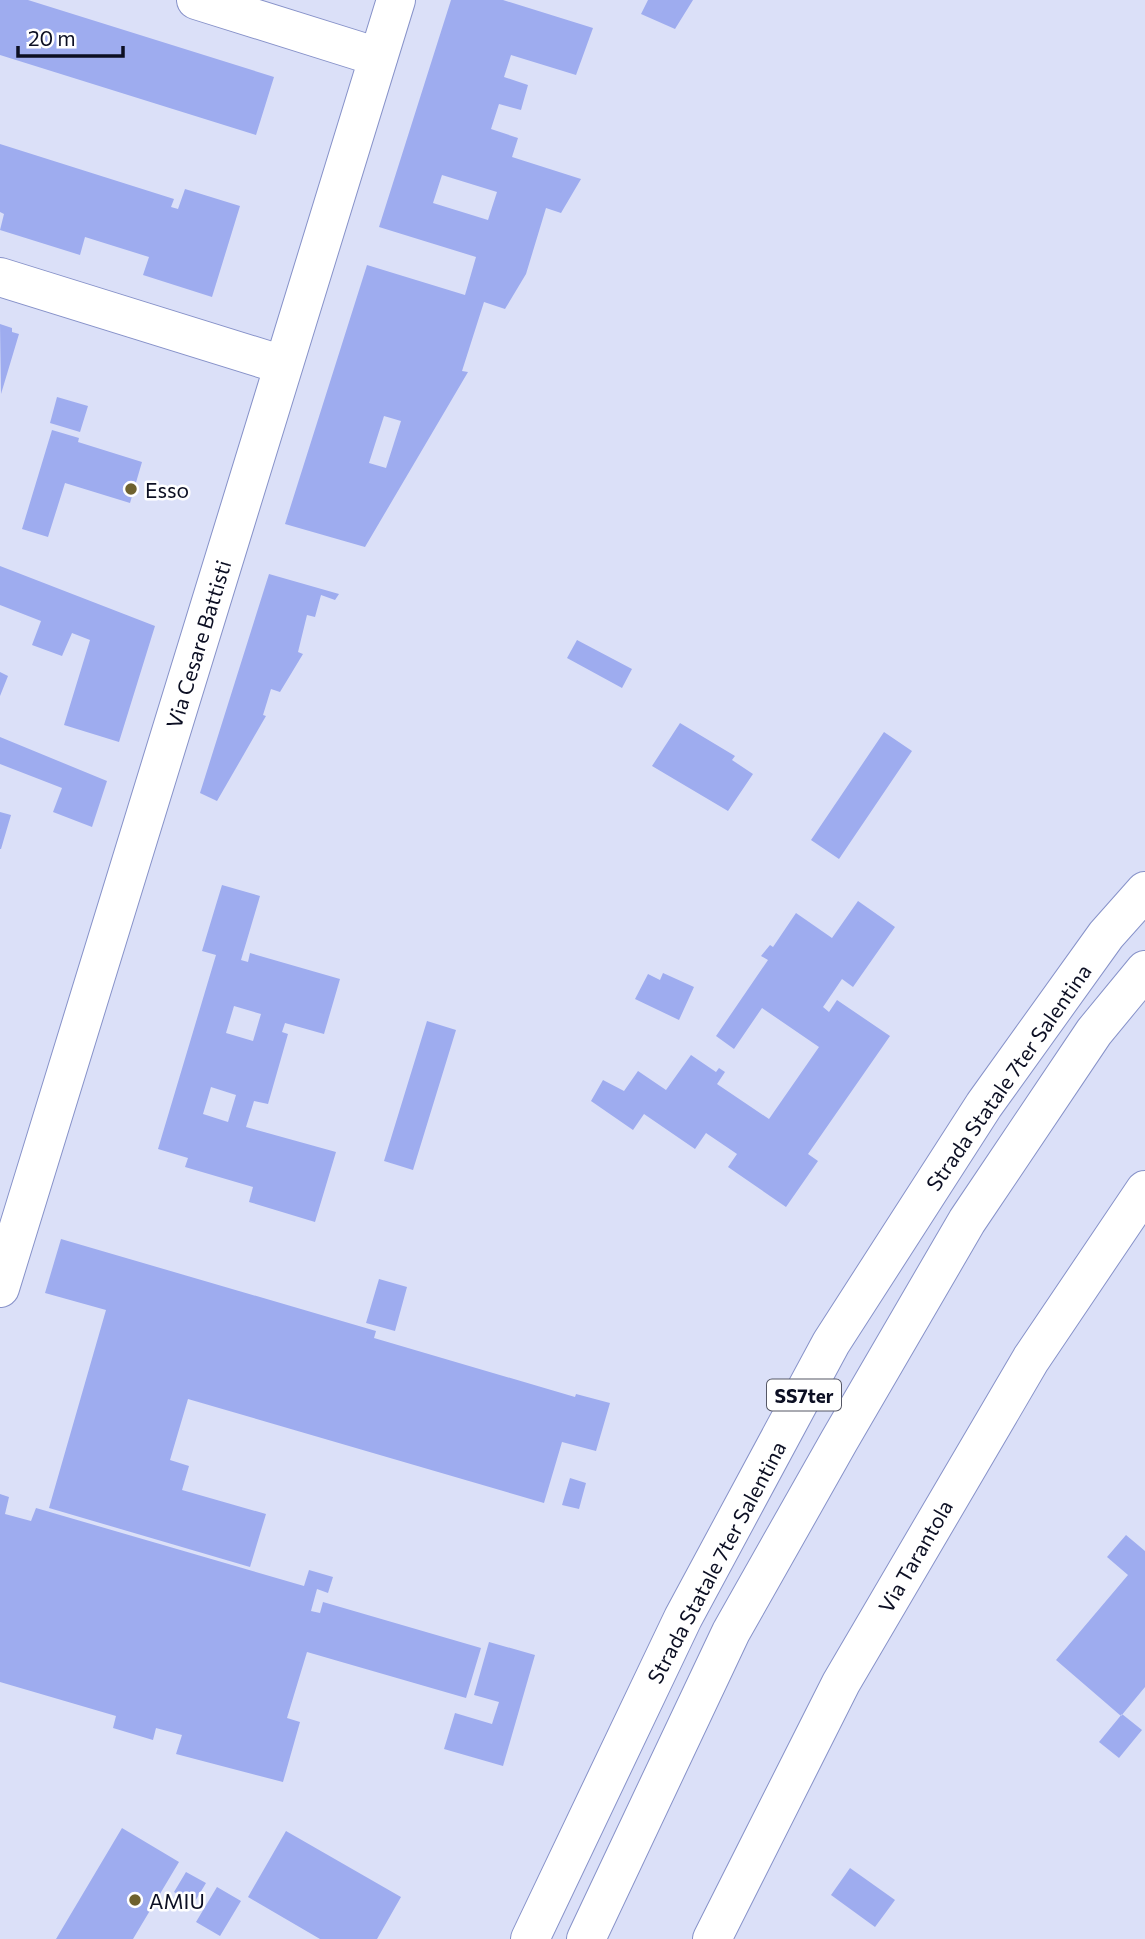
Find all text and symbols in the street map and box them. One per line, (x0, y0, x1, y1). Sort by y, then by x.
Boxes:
scale bar (18, 14, 122, 58)
text: 20 m (28, 25, 76, 50)
place label: Esso (145, 477, 189, 502)
marker: Esso (123, 481, 139, 497)
street label: Via Cesare Battisti (161, 557, 235, 731)
street label: Strada Statale 7ter Salentina (920, 959, 1096, 1195)
road number: SS7ter (767, 1380, 841, 1410)
street label: Strada Statale 7ter Salentina (641, 1437, 791, 1687)
street label: Via Tarantola (873, 1495, 957, 1617)
place label: AMIU (149, 1888, 205, 1913)
marker: AMIU (127, 1892, 143, 1908)

